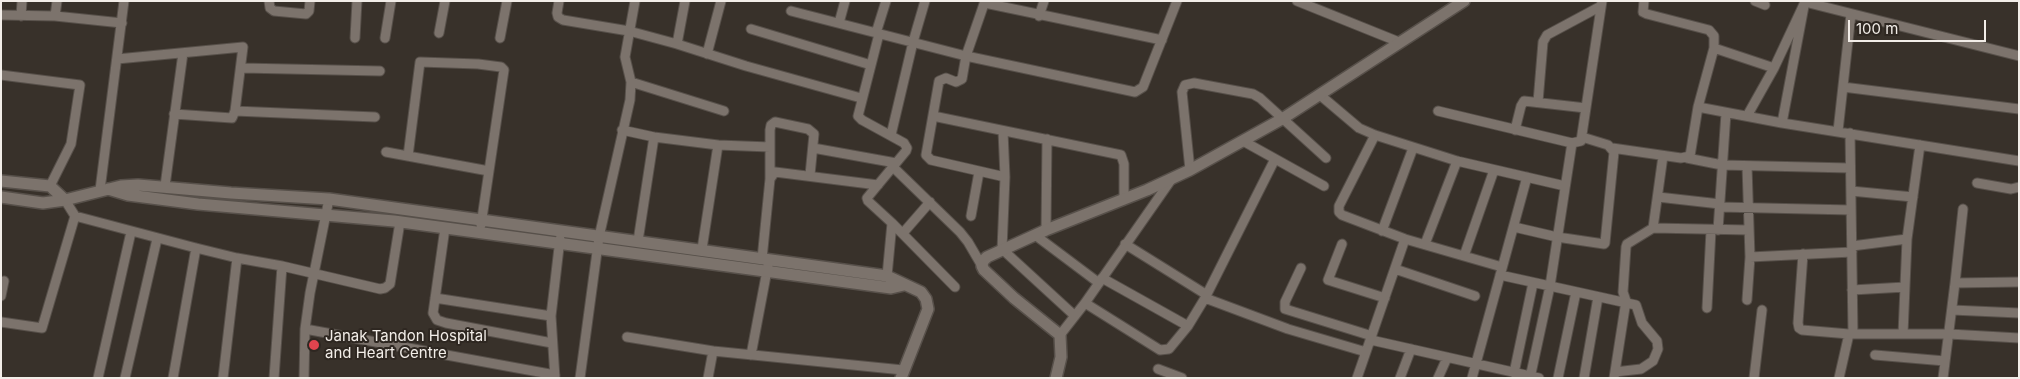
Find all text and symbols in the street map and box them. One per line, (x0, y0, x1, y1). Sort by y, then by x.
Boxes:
scale bar (1850, 10, 1988, 42)
text: 100 m (1856, 19, 1898, 38)
place label: Janak Tandon Hospital and Heart Centre (325, 327, 487, 362)
marker: Janak Tandon Hospital and Heart Centre (307, 338, 321, 352)

